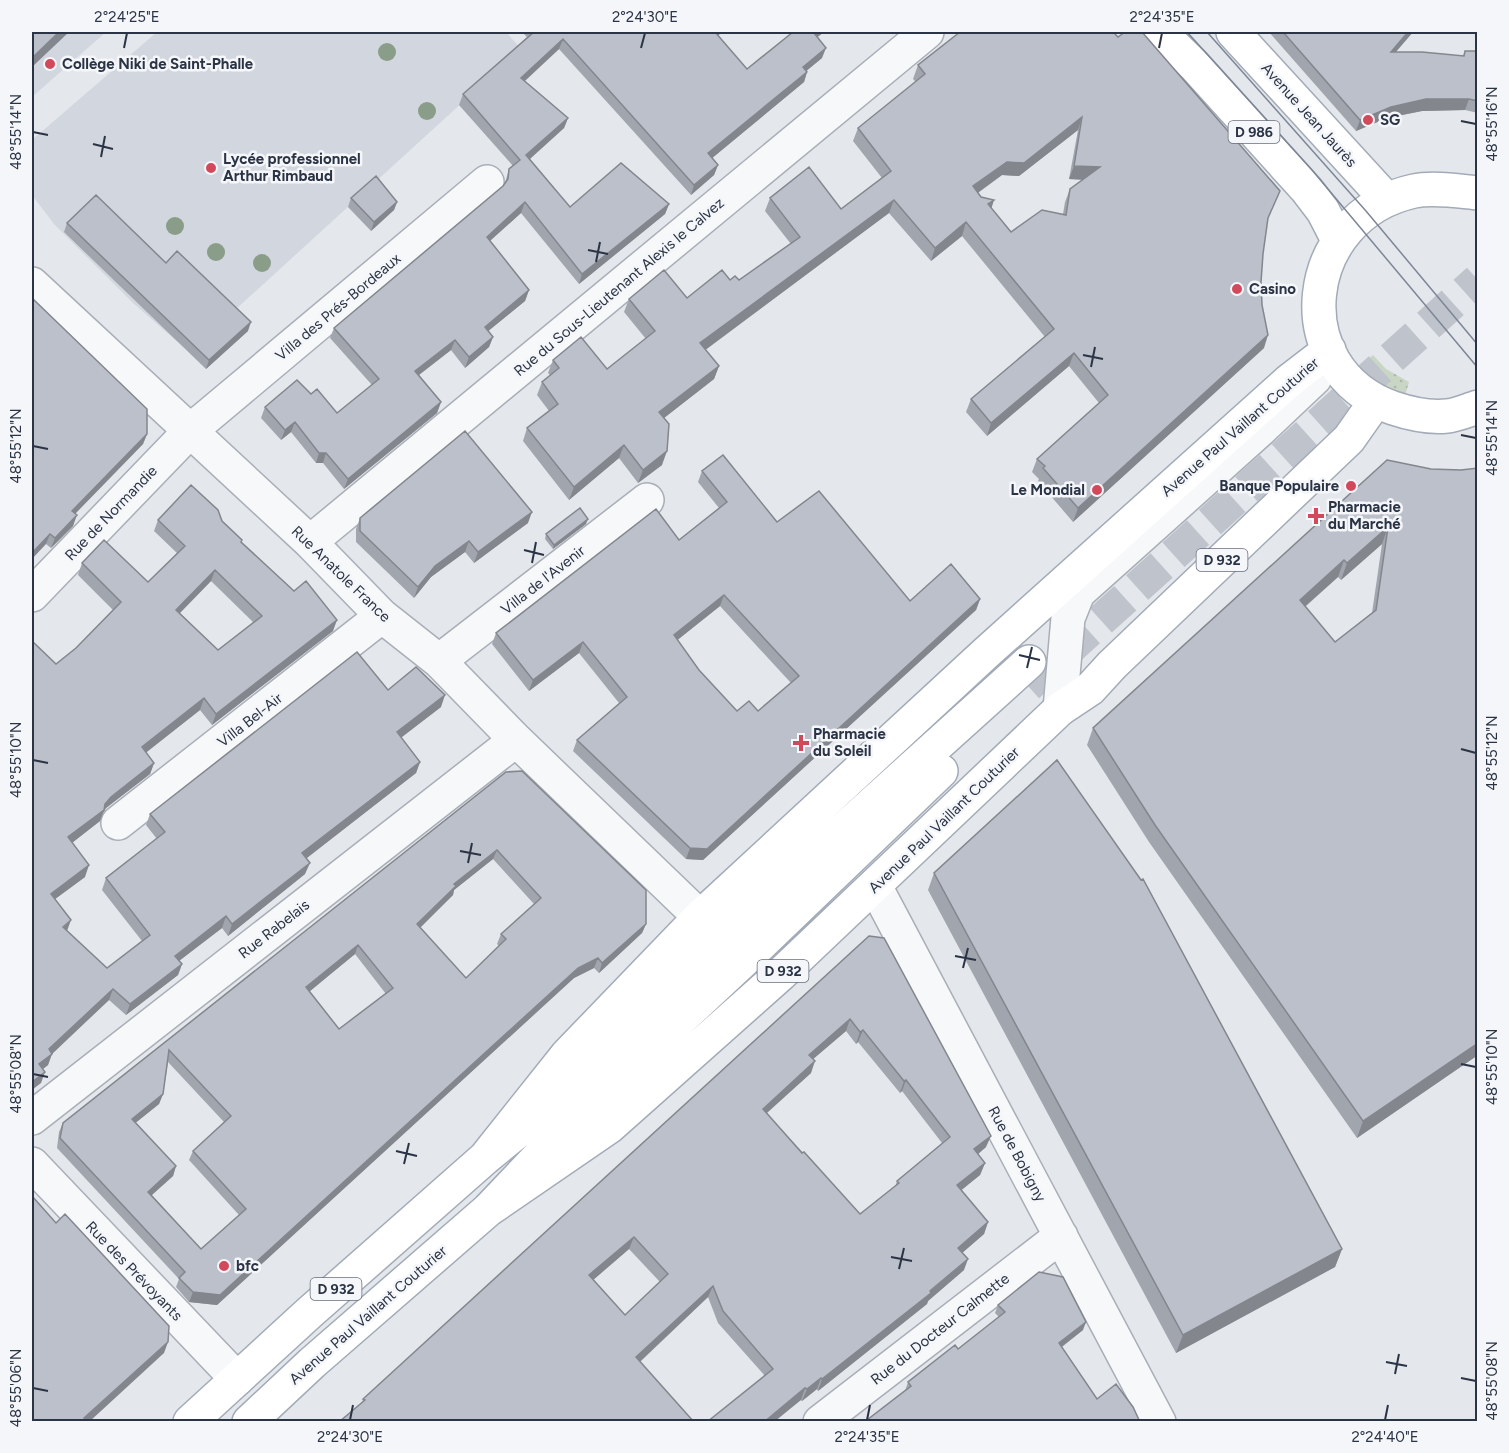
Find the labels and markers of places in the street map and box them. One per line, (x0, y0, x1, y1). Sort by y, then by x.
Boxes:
place label: Collège Niki de Saint-Phalle (62, 55, 254, 73)
marker: Collège Niki de Saint-Phalle (43, 57, 57, 71)
place label: SG (1380, 111, 1400, 129)
marker: SG (1361, 113, 1375, 127)
place label: Lycée professionnel Arthur Rimbaud (223, 150, 361, 185)
marker: Lycée professionnel Arthur Rimbaud (204, 161, 218, 175)
place label: Casino (1249, 280, 1296, 298)
marker: Casino (1230, 282, 1244, 296)
place label: Banque Populaire (1219, 477, 1340, 495)
marker: Banque Populaire (1344, 479, 1358, 493)
place label: Le Mondial (1010, 481, 1085, 499)
marker: Le Mondial (1090, 483, 1104, 497)
place label: Pharmacie du Marché (1328, 498, 1401, 533)
marker: Pharmacie du Marché (1309, 509, 1323, 523)
place label: Pharmacie du Soleil (813, 725, 886, 760)
marker: Pharmacie du Soleil (794, 736, 808, 750)
place label: bfc (236, 1257, 259, 1275)
marker: bfc (217, 1259, 231, 1273)

